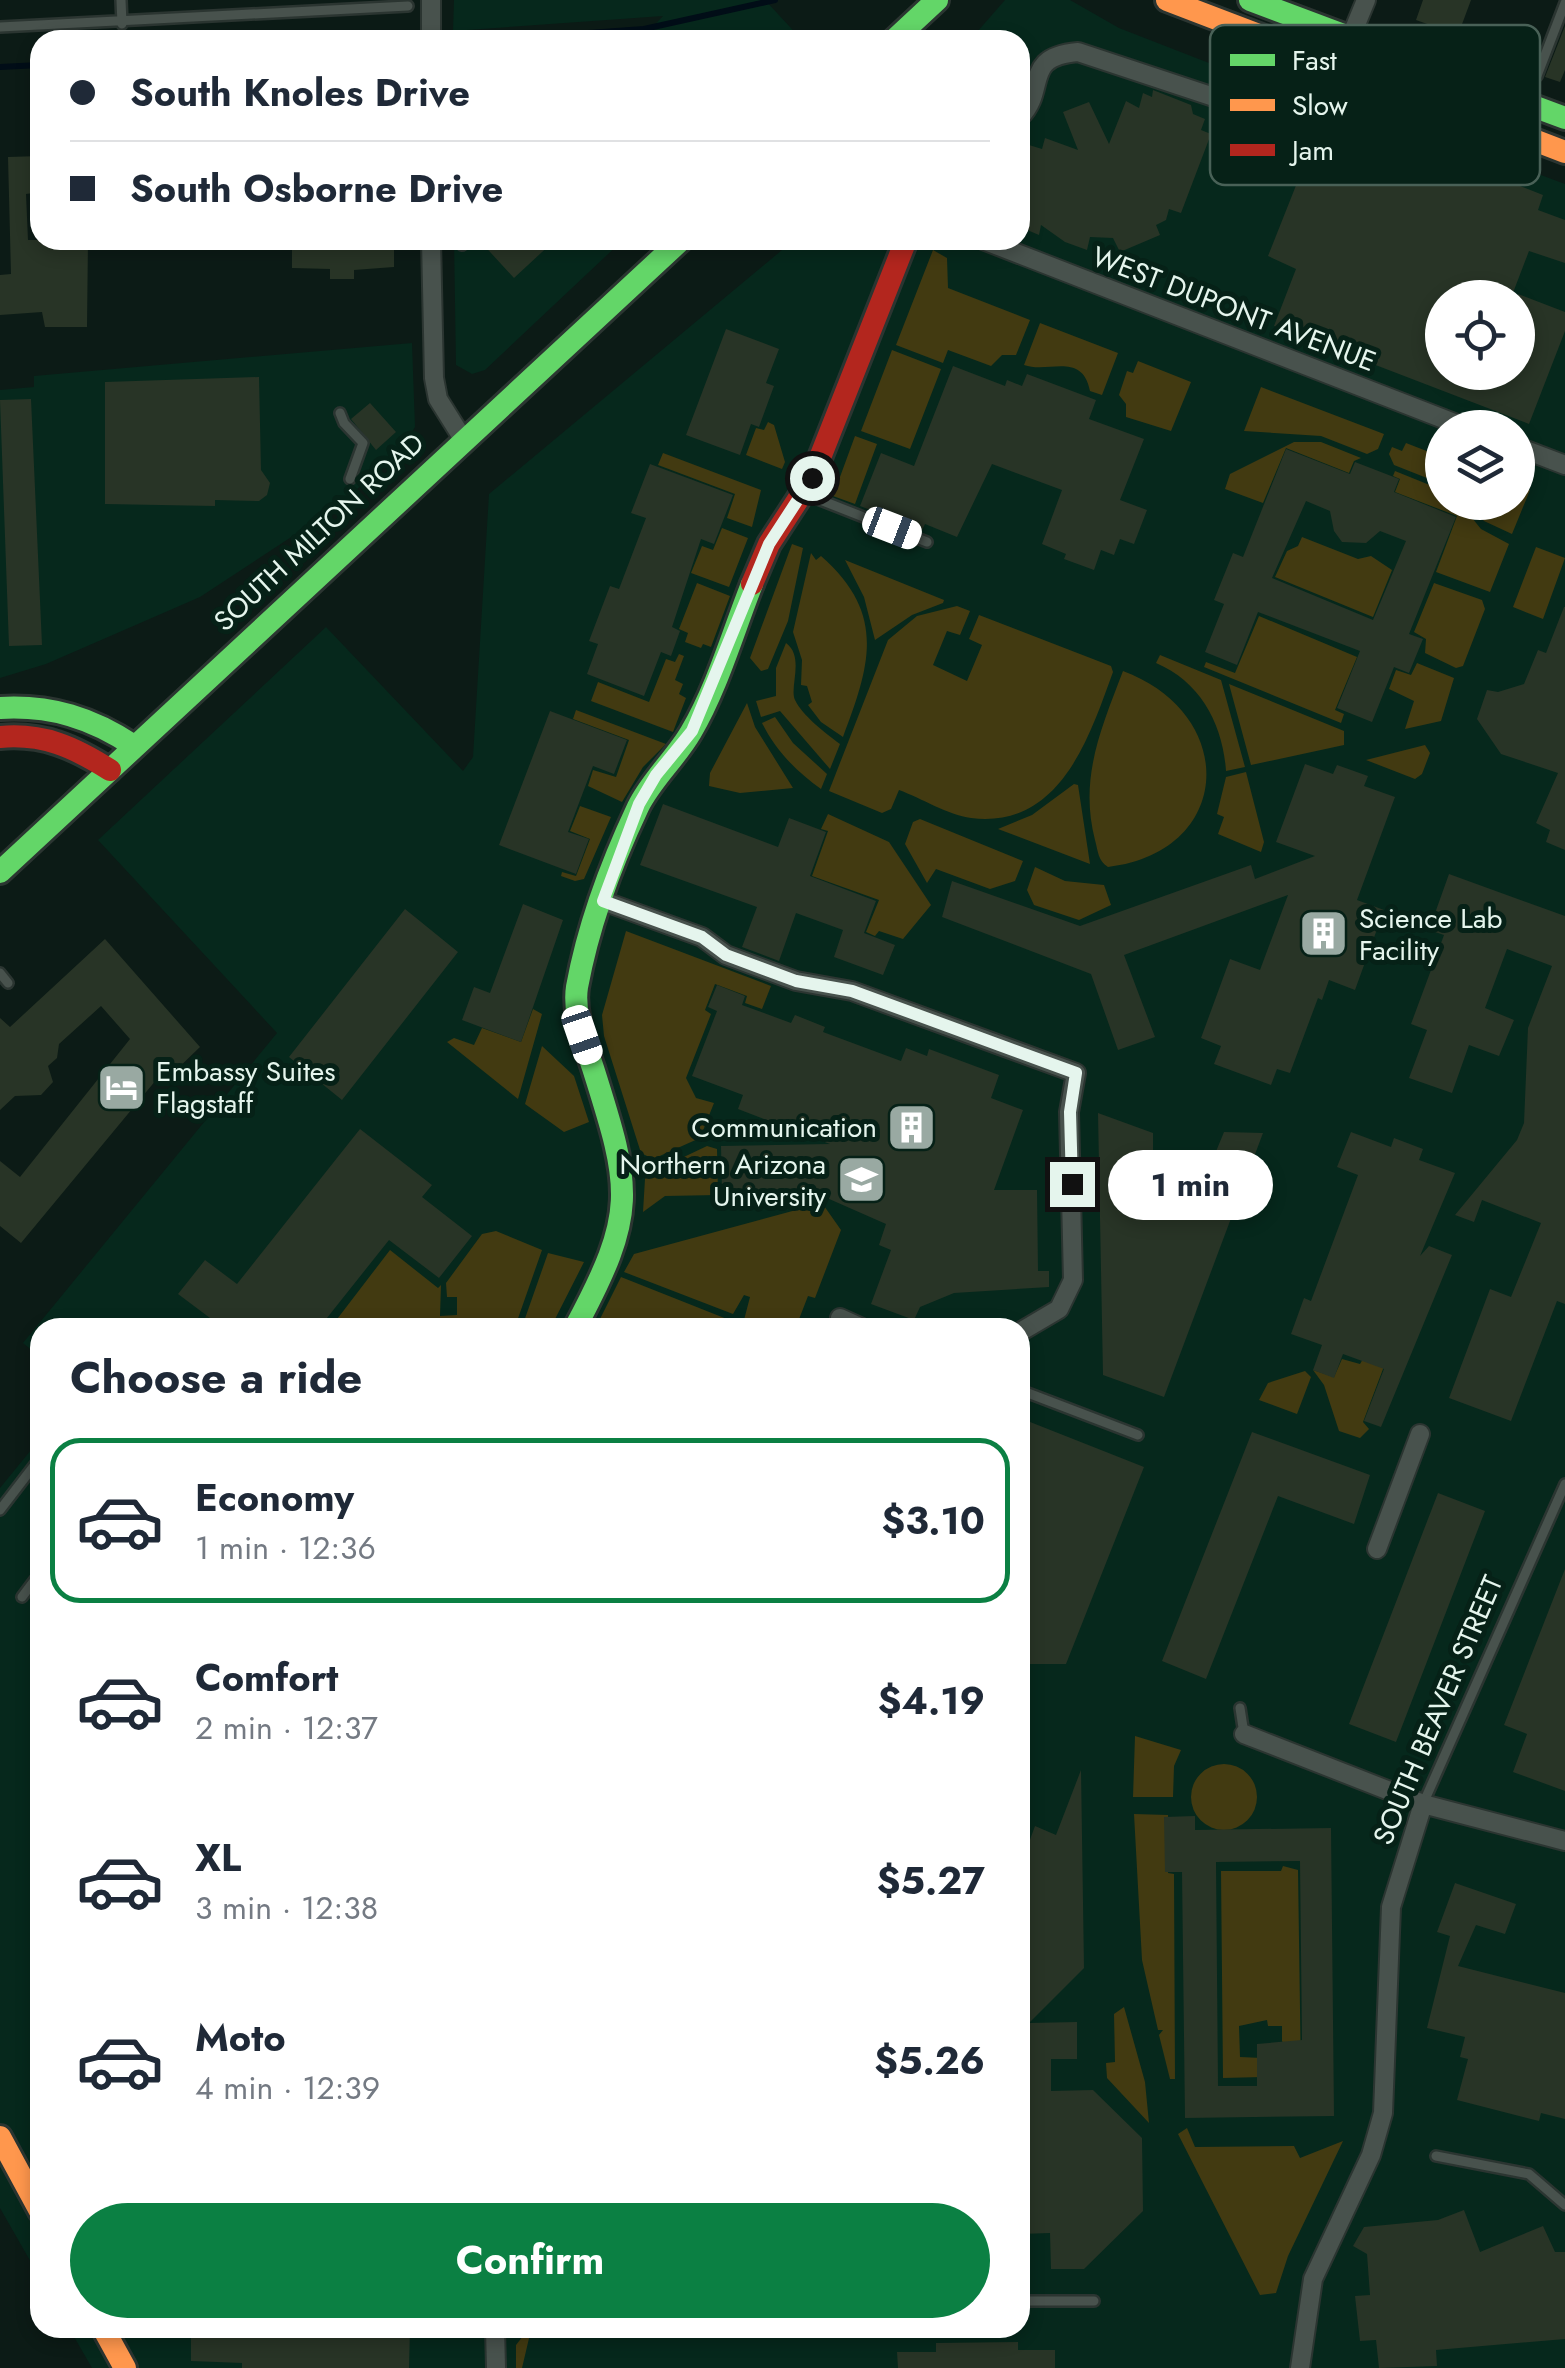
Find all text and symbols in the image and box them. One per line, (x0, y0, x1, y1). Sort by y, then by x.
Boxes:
legend (1210, 25, 1540, 185)
text: Fast (1292, 40, 1337, 81)
text: South Knoles Drive (130, 65, 470, 120)
text: Slow (1292, 85, 1348, 126)
text: Jam (1288, 130, 1334, 171)
text: South Osborne Drive (130, 161, 503, 216)
street label: WEST DUPONT AVENUE (1086, 236, 1382, 382)
map controls (1425, 280, 1535, 520)
button: locate (1425, 280, 1535, 390)
button: layers (1425, 410, 1535, 520)
street label: SOUTH MILTON ROAD (204, 423, 434, 641)
route start (790, 456, 835, 501)
car (859, 503, 925, 553)
place label: Science Lab Facility (1359, 898, 1502, 971)
building icon: Science Lab Facility (1298, 908, 1350, 960)
car (558, 1002, 606, 1068)
place label: Embassy Suites Flagstaff (156, 1051, 336, 1124)
hotel icon: Embassy Suites Flagstaff (95, 1061, 147, 1113)
building icon: Communication (886, 1101, 938, 1153)
place label: Communication (691, 1107, 877, 1148)
place label: Northern Arizona University (620, 1144, 827, 1217)
callout: 1 min (1107, 1149, 1272, 1219)
school or university icon: Northern Arizona University (835, 1154, 887, 1206)
route end (1050, 1162, 1095, 1207)
text: 1 min (1151, 1162, 1230, 1208)
text: Choose a ride (70, 1345, 362, 1410)
text: Economy (195, 1470, 354, 1525)
icon: car (75, 1476, 165, 1566)
text: $3.10 (882, 1493, 985, 1548)
text: 1 min · 12:36 (195, 1525, 376, 1571)
street label: SOUTH BEAVER STREET (1363, 1569, 1513, 1851)
text: Comfort (195, 1650, 338, 1705)
icon: car (75, 1656, 165, 1746)
text: $4.19 (878, 1673, 985, 1728)
text: 2 min · 12:37 (195, 1705, 378, 1751)
text: XL (195, 1830, 241, 1885)
icon: car (75, 1836, 165, 1926)
text: $5.27 (877, 1853, 985, 1908)
text: 3 min · 12:38 (195, 1885, 378, 1931)
text: Moto (195, 2010, 286, 2065)
icon: car (75, 2016, 165, 2106)
text: $5.26 (874, 2033, 985, 2088)
text: 4 min · 12:39 (195, 2065, 380, 2111)
button: Confirm (70, 2203, 990, 2318)

